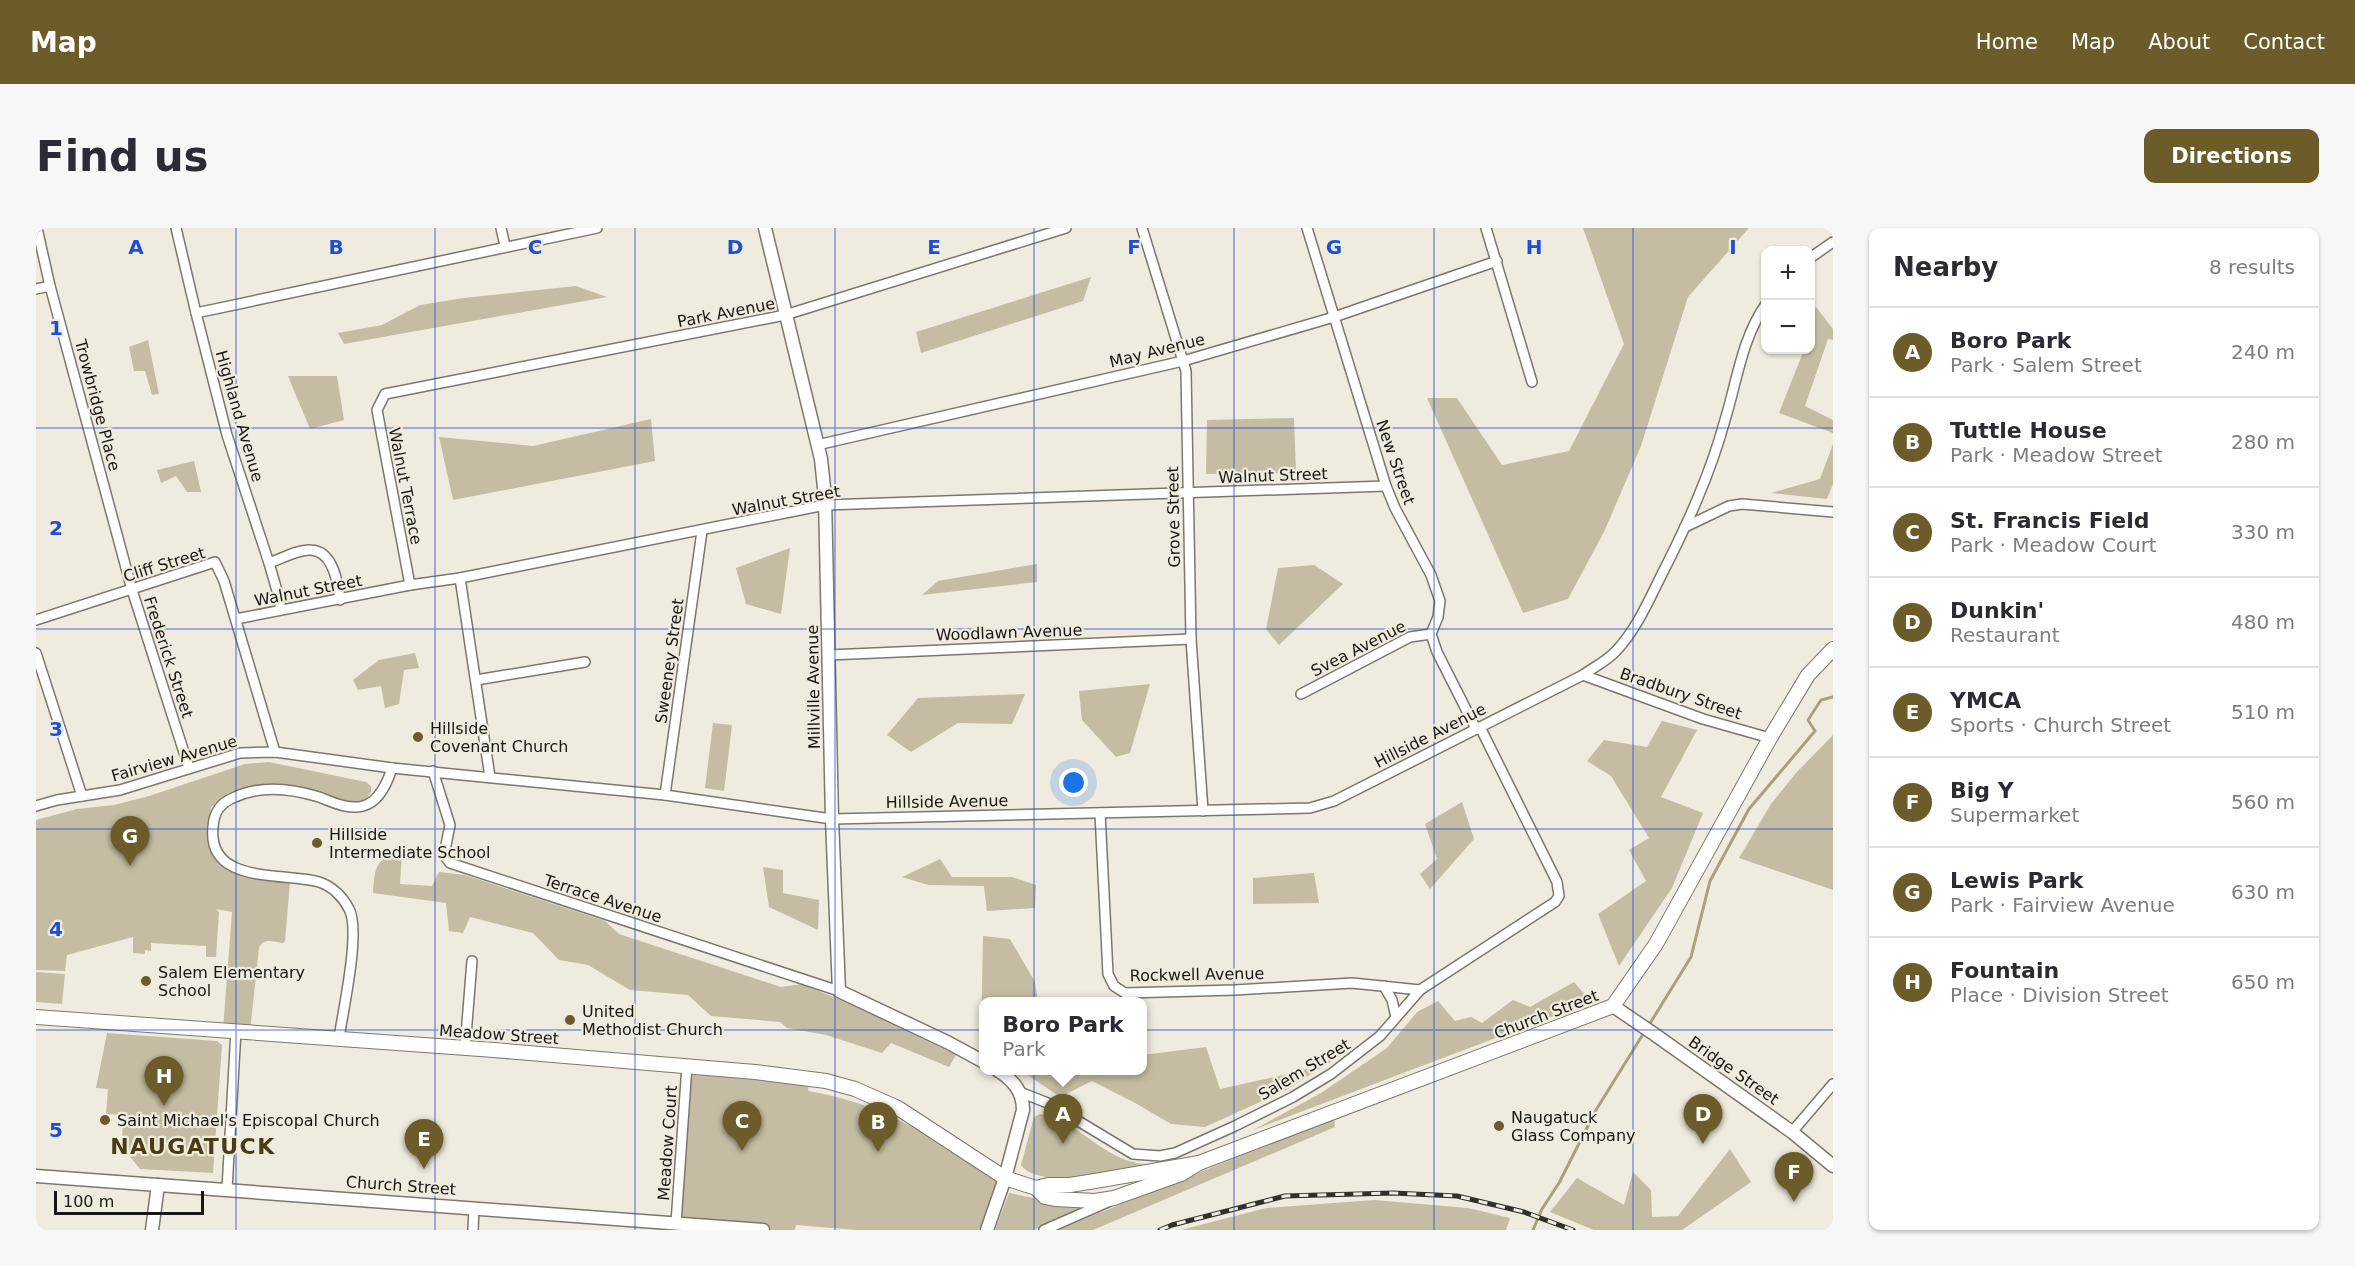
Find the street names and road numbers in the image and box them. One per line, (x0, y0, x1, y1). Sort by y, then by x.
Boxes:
street label: Park Avenue (676, 294, 777, 331)
street label: May Avenue (1107, 329, 1207, 372)
street label: Trowbridge Place (71, 336, 124, 473)
street label: Highland Avenue (212, 348, 267, 484)
street label: New Street (1372, 417, 1419, 507)
street label: Walnut Terrace (385, 426, 426, 546)
street label: Walnut Street (1218, 464, 1328, 487)
street label: Grove Street (1163, 466, 1184, 568)
street label: Walnut Street (731, 482, 842, 519)
street label: Cliff Street (121, 543, 207, 586)
street label: Walnut Street (253, 571, 364, 610)
street label: Frederick Street (140, 594, 197, 720)
street label: Sweeney Street (651, 597, 688, 725)
street label: Svea Avenue (1308, 616, 1409, 680)
street label: Woodlawn Avenue (935, 620, 1083, 645)
street label: Millville Avenue (803, 625, 824, 749)
street label: Bradbury Street (1617, 664, 1744, 723)
street label: Hillside Avenue (1371, 699, 1489, 772)
street label: Fairview Avenue (109, 731, 239, 786)
street label: Hillside Avenue (886, 791, 1009, 812)
street label: Terrace Avenue (541, 870, 664, 926)
street label: Rockwell Avenue (1130, 964, 1264, 985)
street label: Church Street (1491, 986, 1601, 1043)
street label: Meadow Street (438, 1021, 560, 1048)
street label: Bridge Street (1685, 1032, 1783, 1109)
street label: Salem Street (1255, 1035, 1354, 1104)
street label: Meadow Court (654, 1085, 681, 1201)
street label: Church Street (345, 1172, 457, 1199)

